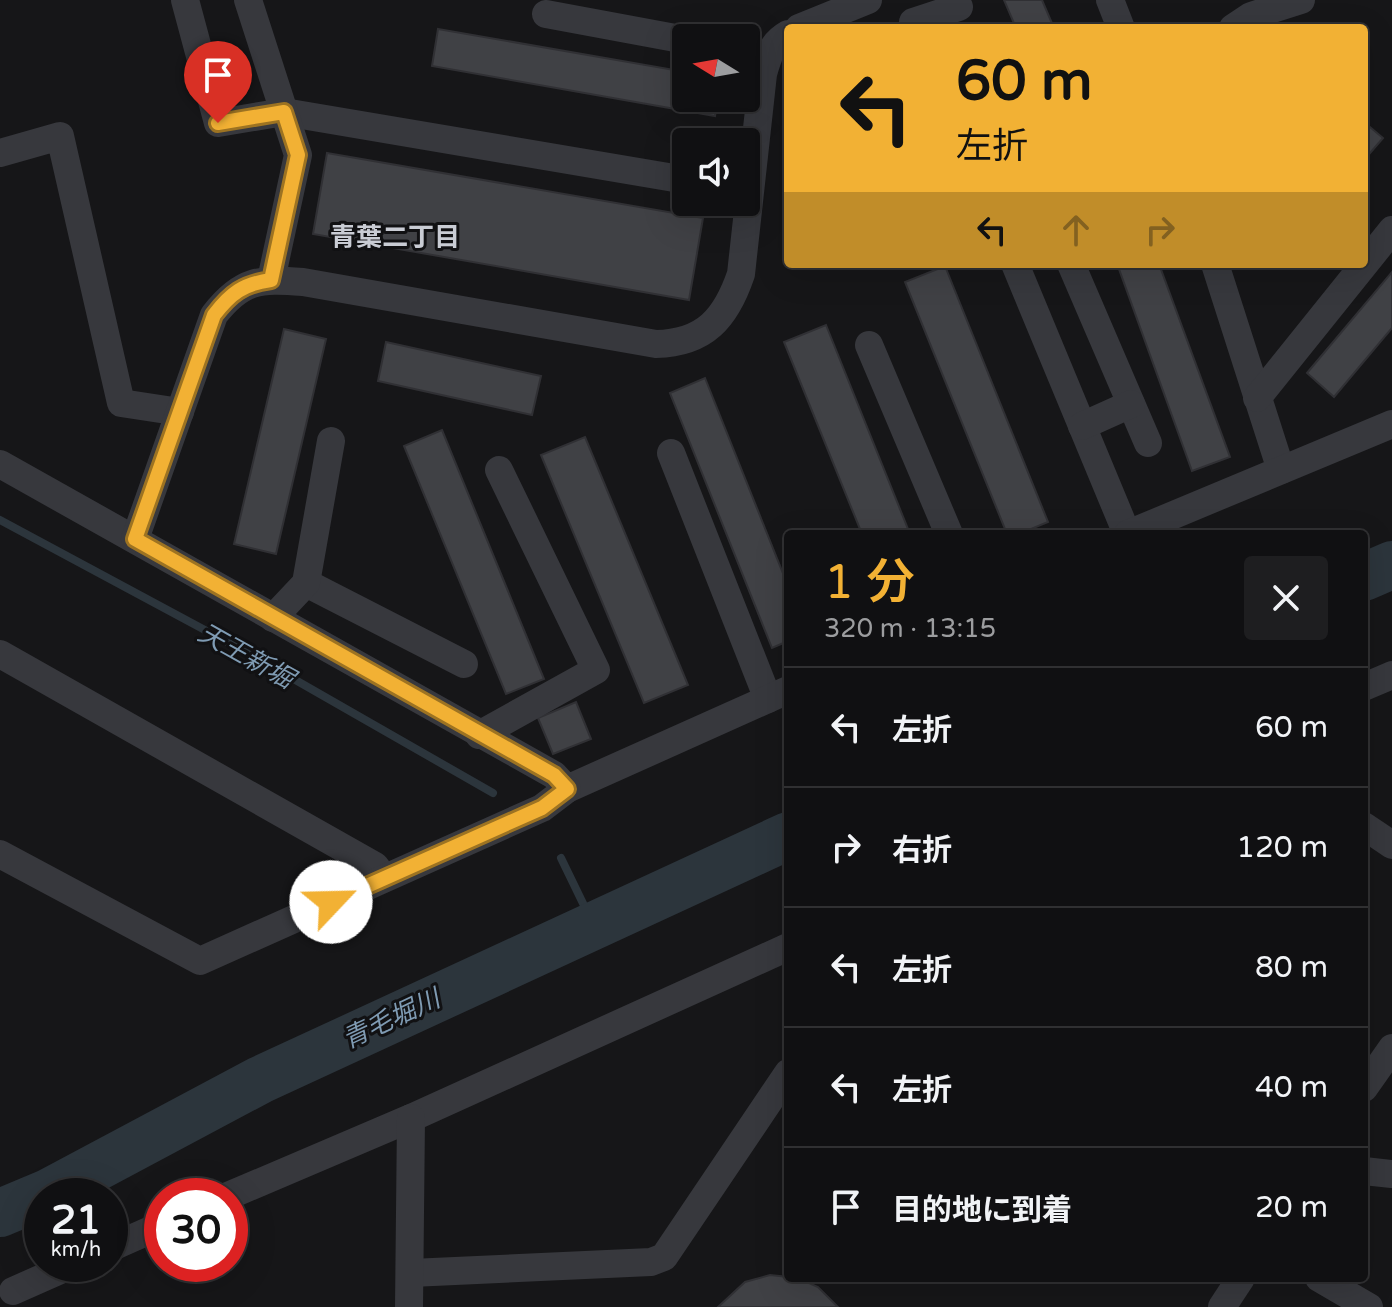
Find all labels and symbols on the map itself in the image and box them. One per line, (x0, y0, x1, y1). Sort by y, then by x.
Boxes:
north arrow (672, 24, 760, 112)
pin (184, 41, 252, 123)
district label: 青葉二丁目 (330, 222, 460, 253)
water label: 天王新堀 (193, 617, 302, 697)
position arrow (289, 860, 373, 944)
water label: 青毛堀川 (337, 982, 447, 1055)
speed limit sign: 30 (144, 1178, 248, 1282)

